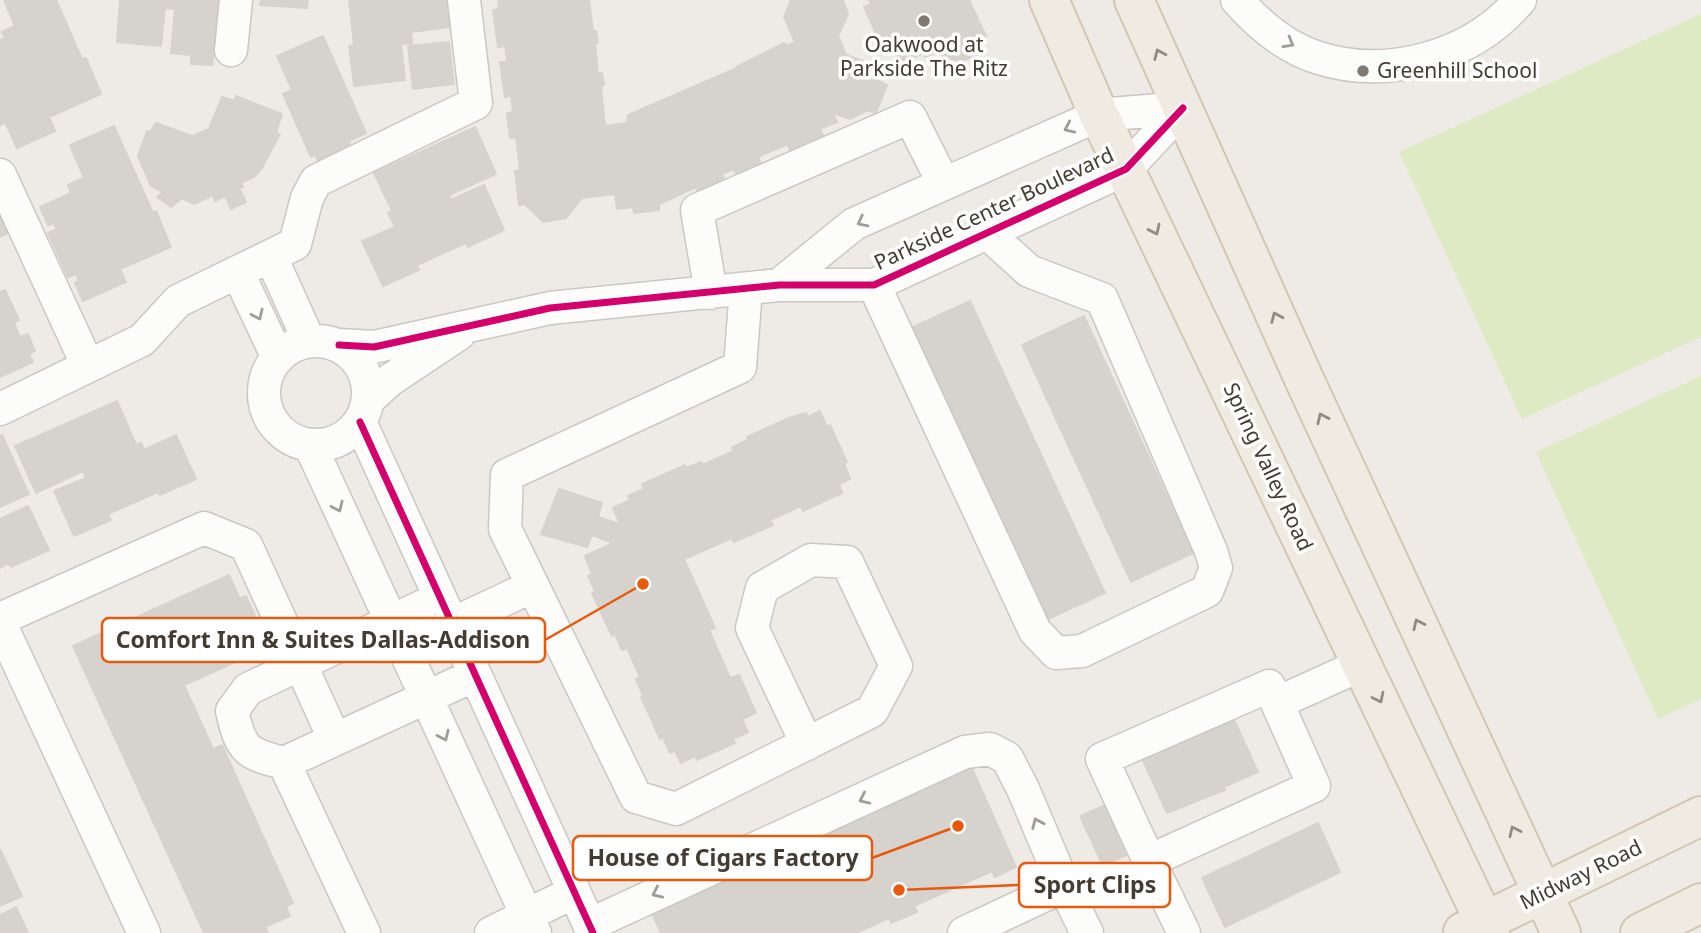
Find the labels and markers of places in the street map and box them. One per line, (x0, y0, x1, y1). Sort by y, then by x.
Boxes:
marker: Oakwood at Parkside The Ritz (916, 13, 932, 29)
place label: Oakwood at Parkside The Ritz (840, 30, 1008, 82)
place label: Greenhill School (1377, 56, 1537, 84)
marker: Greenhill School (1355, 63, 1371, 79)
callout: Comfort Inn & Suites Dallas-Addison (102, 618, 545, 662)
callout: House of Cigars Factory (573, 836, 872, 880)
callout: Sport Clips (1019, 863, 1170, 907)

